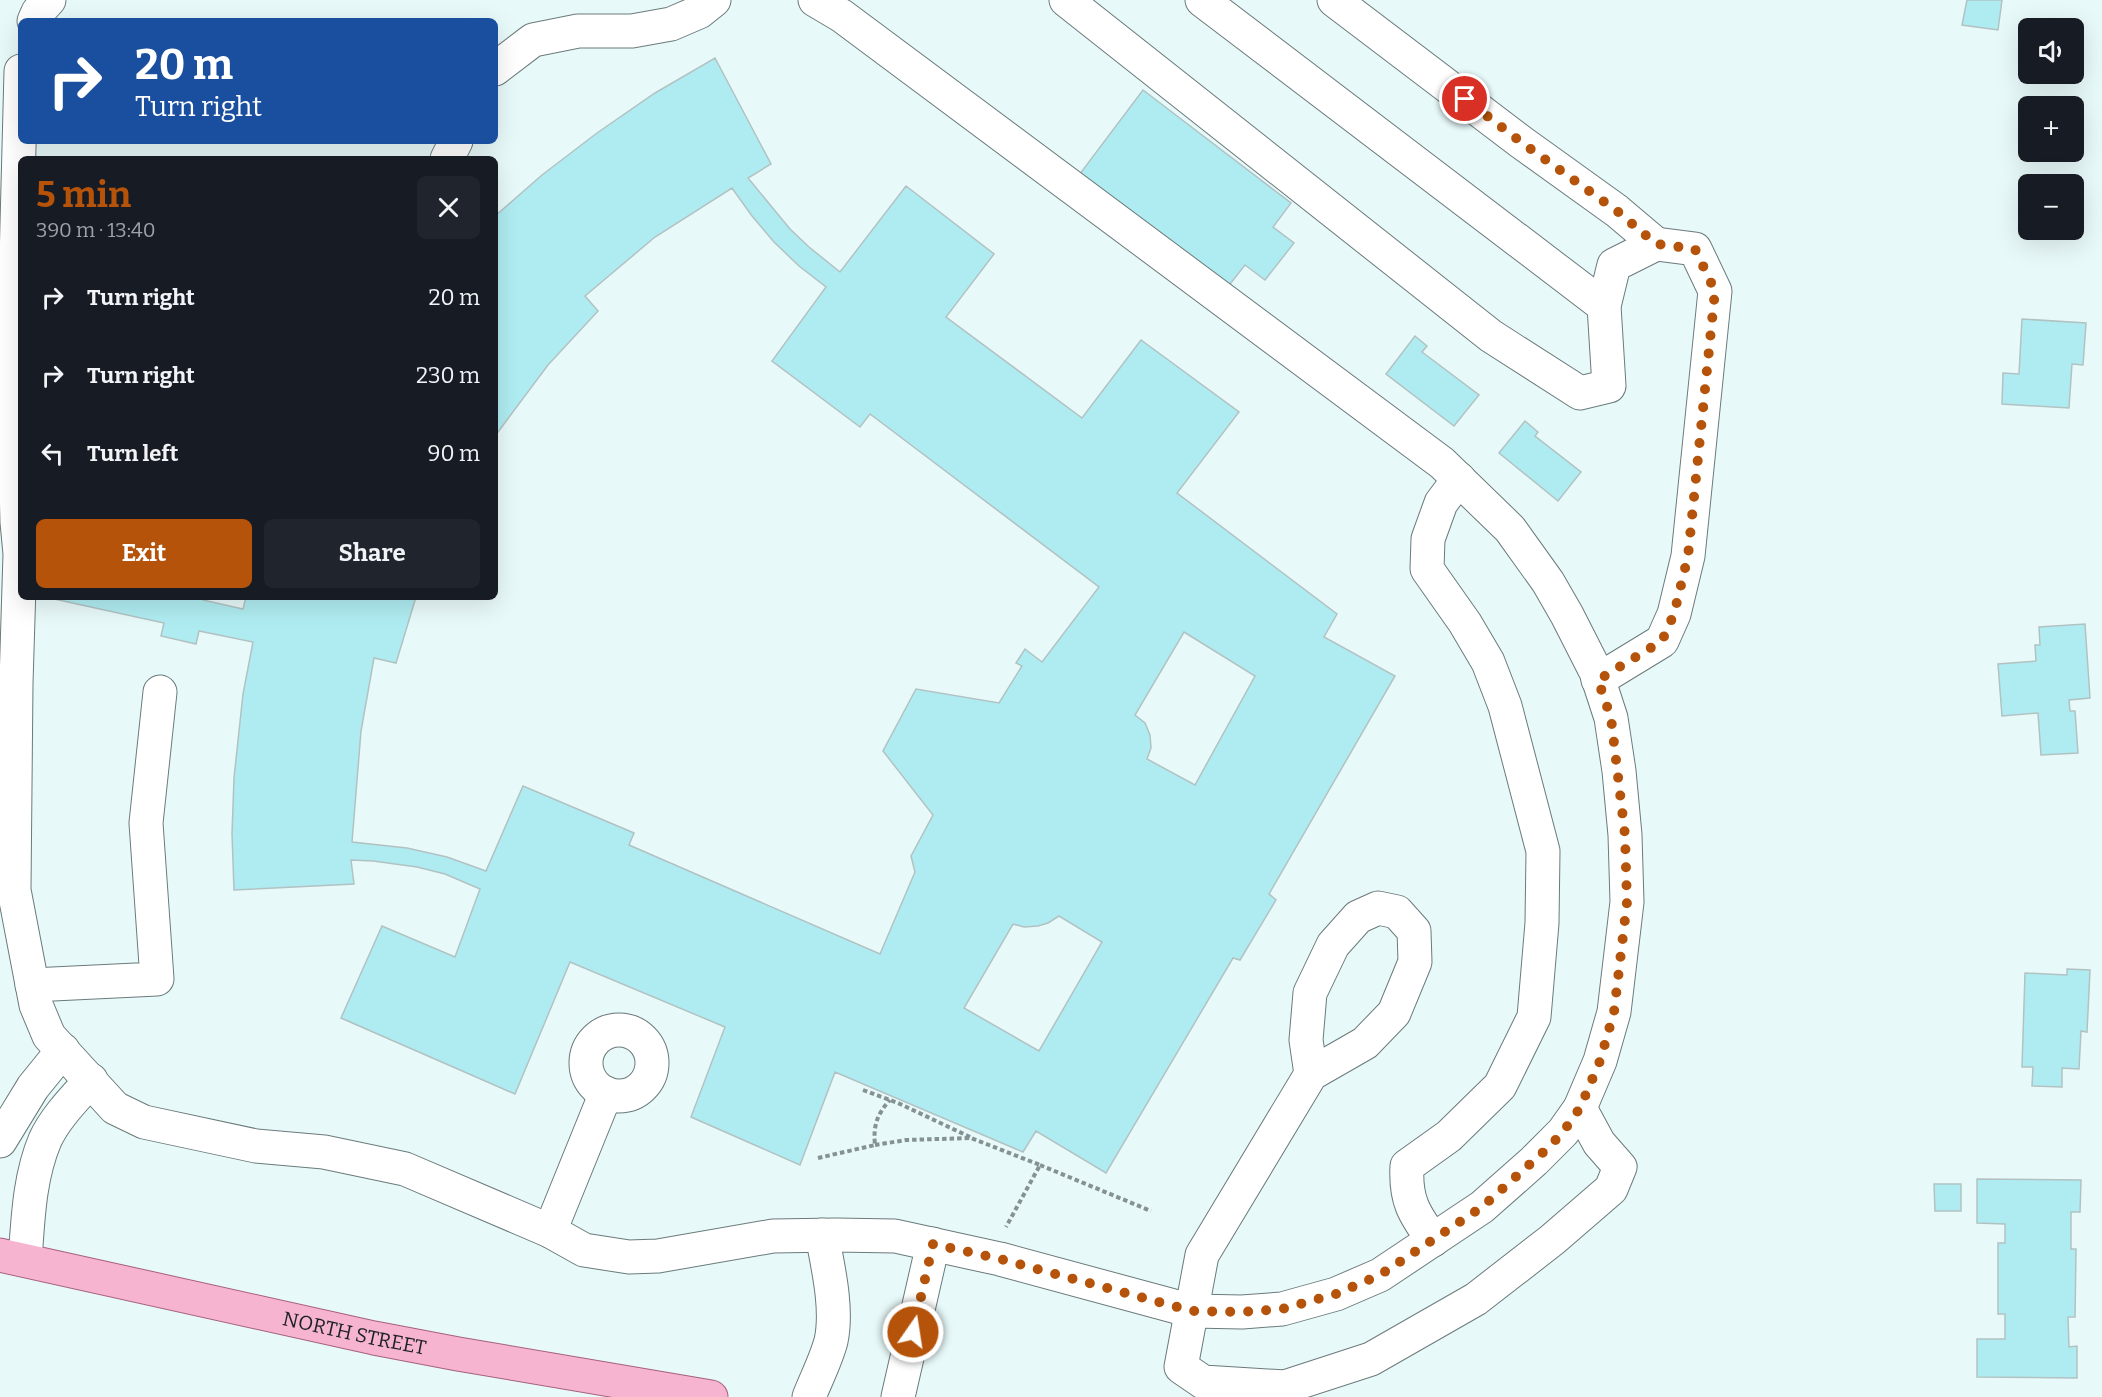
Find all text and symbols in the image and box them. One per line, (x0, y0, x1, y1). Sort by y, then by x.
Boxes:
map controls (2018, 18, 2084, 240)
button: sound (2018, 18, 2084, 84)
text: 20 m (135, 40, 233, 90)
icon: right (36, 42, 114, 120)
pin (1439, 73, 1490, 124)
icon: arrive (1448, 82, 1481, 115)
text: Turn right (135, 91, 262, 123)
button: + (2018, 96, 2084, 162)
text: 5 min (36, 173, 131, 217)
button: − (2018, 174, 2084, 240)
button: close (417, 176, 480, 239)
text: 390 m · 13:40 (36, 218, 155, 242)
icon: right (36, 281, 69, 314)
text: Turn right (87, 284, 195, 311)
text: 20 m (429, 284, 480, 311)
icon: right (36, 359, 69, 392)
text: Turn right (87, 362, 195, 389)
text: 230 m (416, 362, 480, 389)
icon: left (36, 437, 69, 470)
text: Turn left (87, 440, 179, 467)
text: 90 m (428, 440, 480, 467)
button: Exit (36, 519, 252, 588)
button: Share (264, 519, 480, 588)
position arrow (881, 1300, 945, 1364)
street label: NORTH STREET (280, 1306, 429, 1360)

